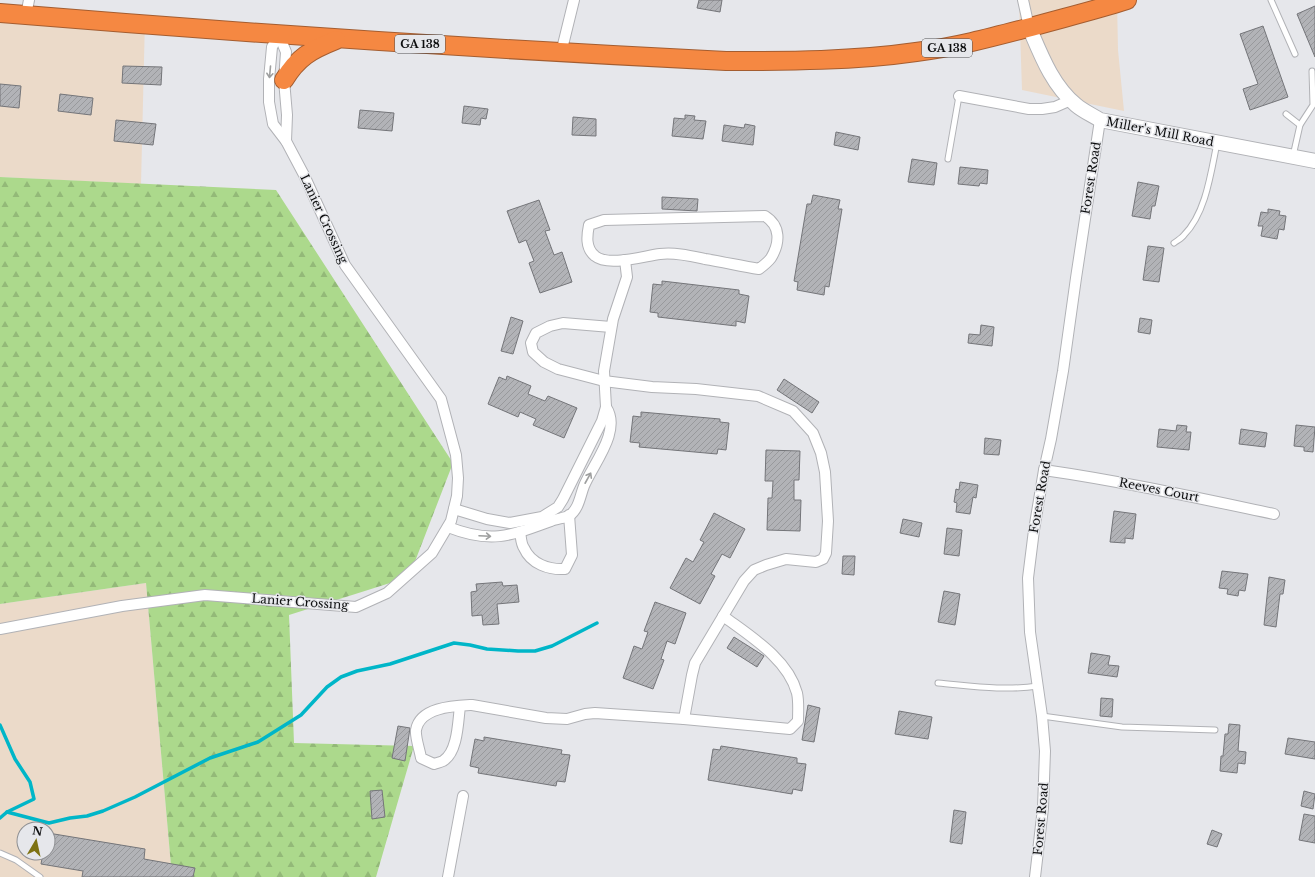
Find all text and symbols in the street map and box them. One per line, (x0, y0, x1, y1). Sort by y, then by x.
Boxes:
road number: GA 138 (395, 35, 445, 53)
road number: GA 138 (922, 39, 972, 57)
one-way arrow (266, 65, 274, 78)
street label: Miller's Mill Road (1105, 114, 1215, 149)
street label: Forest Road (1077, 141, 1104, 215)
street label: Lanier Crossing (297, 172, 352, 267)
street label: Forest Road (1026, 460, 1053, 534)
one-way arrow (585, 472, 593, 484)
street label: Reeves Court (1118, 474, 1201, 505)
one-way arrow (478, 533, 491, 540)
street label: Lanier Crossing (251, 591, 350, 612)
street label: Forest Road (1030, 782, 1051, 856)
north arrow (16, 821, 56, 861)
text: N (31, 823, 44, 839)

